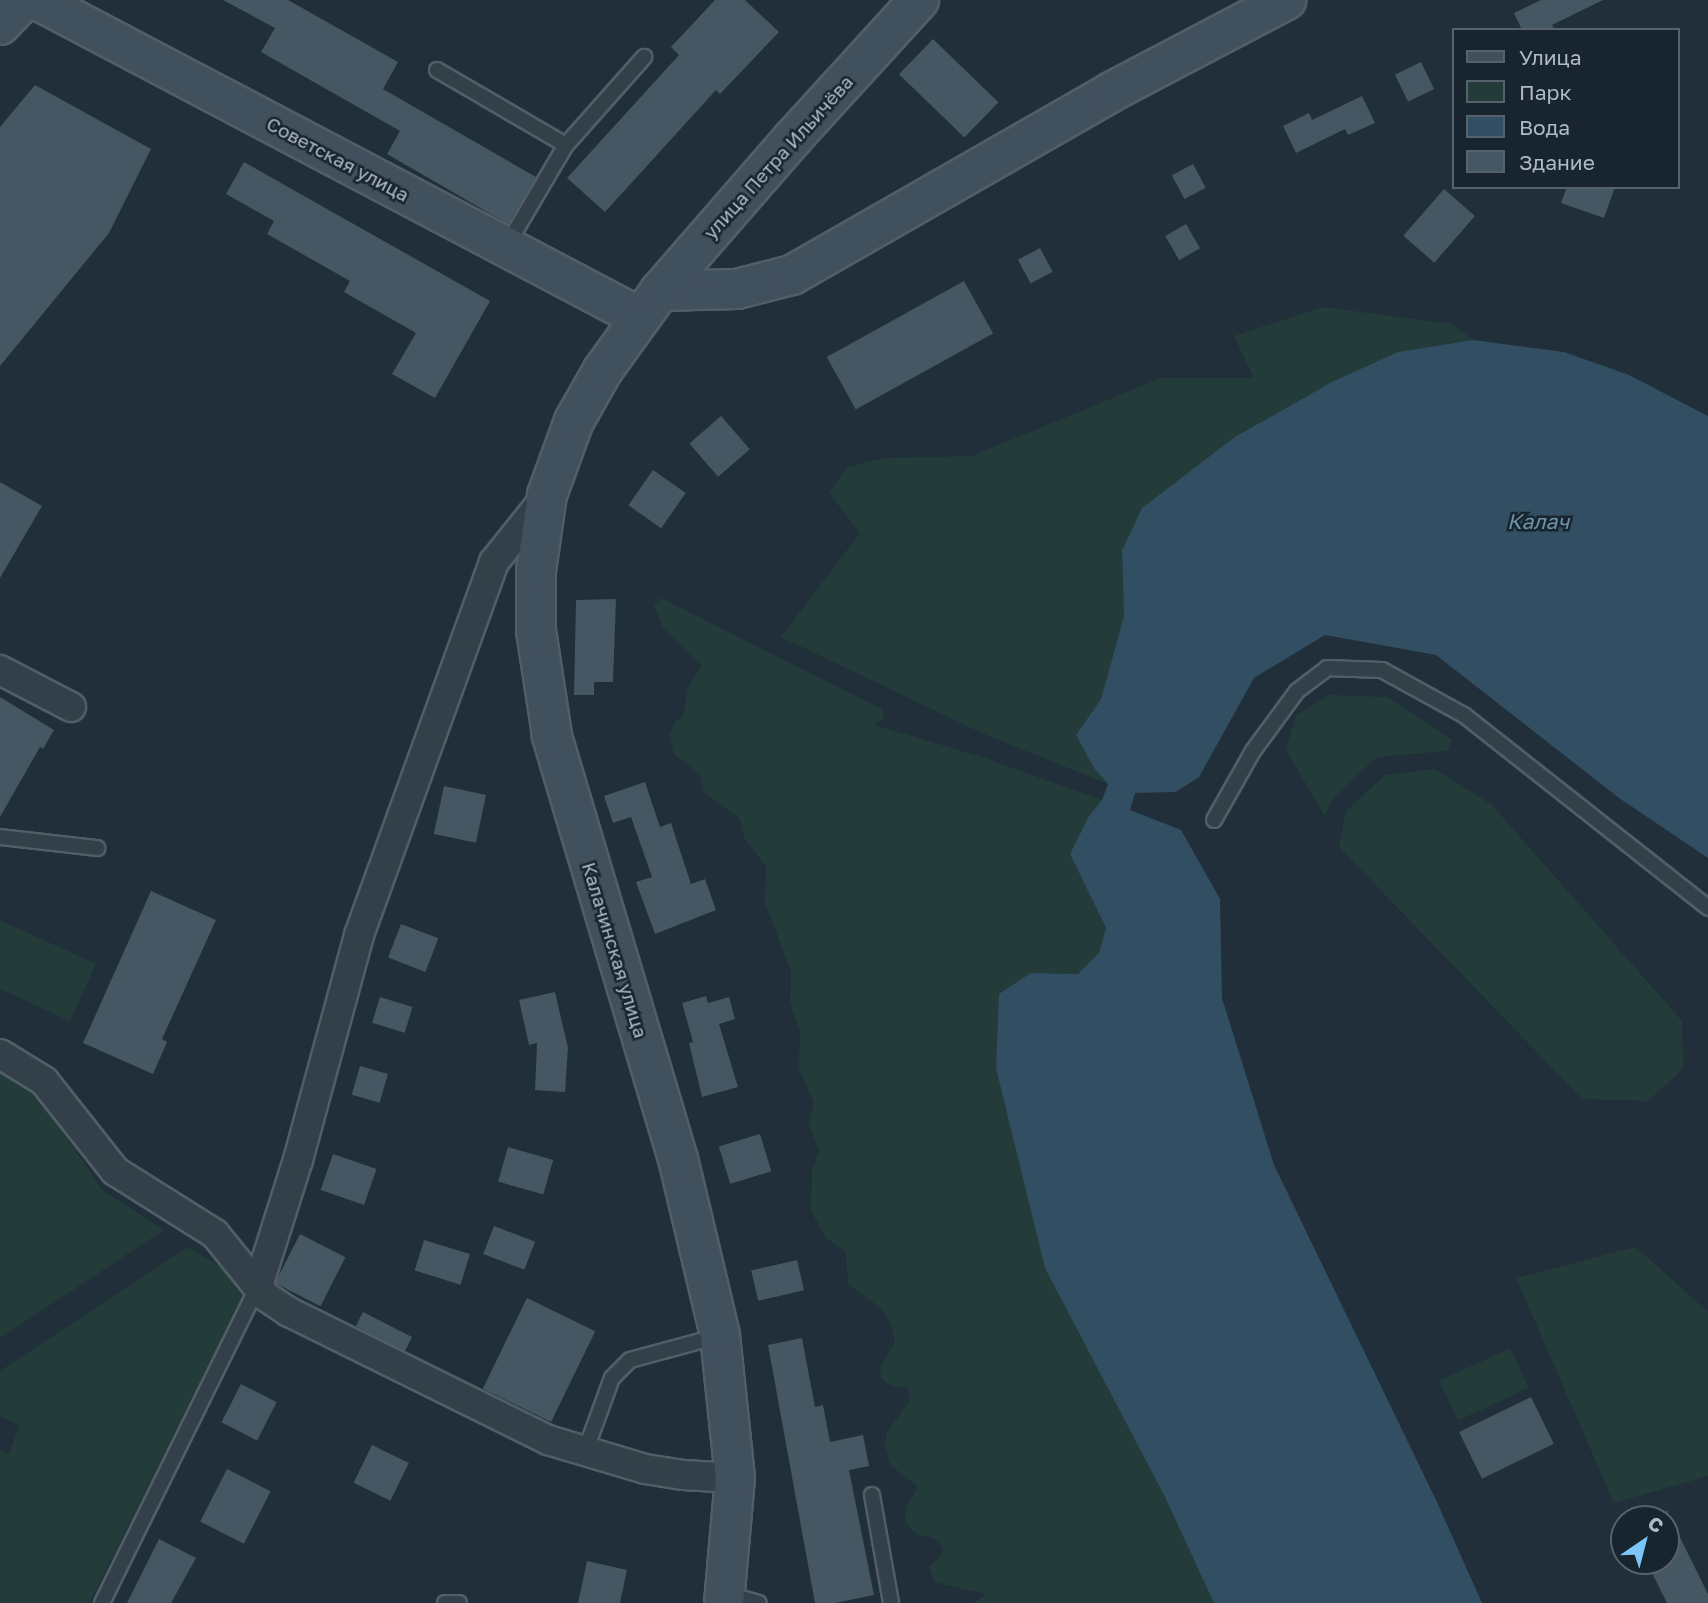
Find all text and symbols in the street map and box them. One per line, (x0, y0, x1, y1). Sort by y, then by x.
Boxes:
legend (1452, 28, 1680, 189)
text: Улица (1519, 44, 1582, 70)
street label: улица Петра Ильичёва (699, 71, 857, 243)
text: Парк (1519, 79, 1572, 105)
street label: Советская улица (263, 112, 413, 206)
text: Вода (1519, 114, 1570, 140)
text: Здание (1519, 149, 1595, 175)
water label: Калач (1507, 508, 1569, 534)
street label: Калачинская улица (577, 859, 653, 1041)
north arrow (1610, 1505, 1680, 1575)
text: С (1644, 1511, 1668, 1537)

